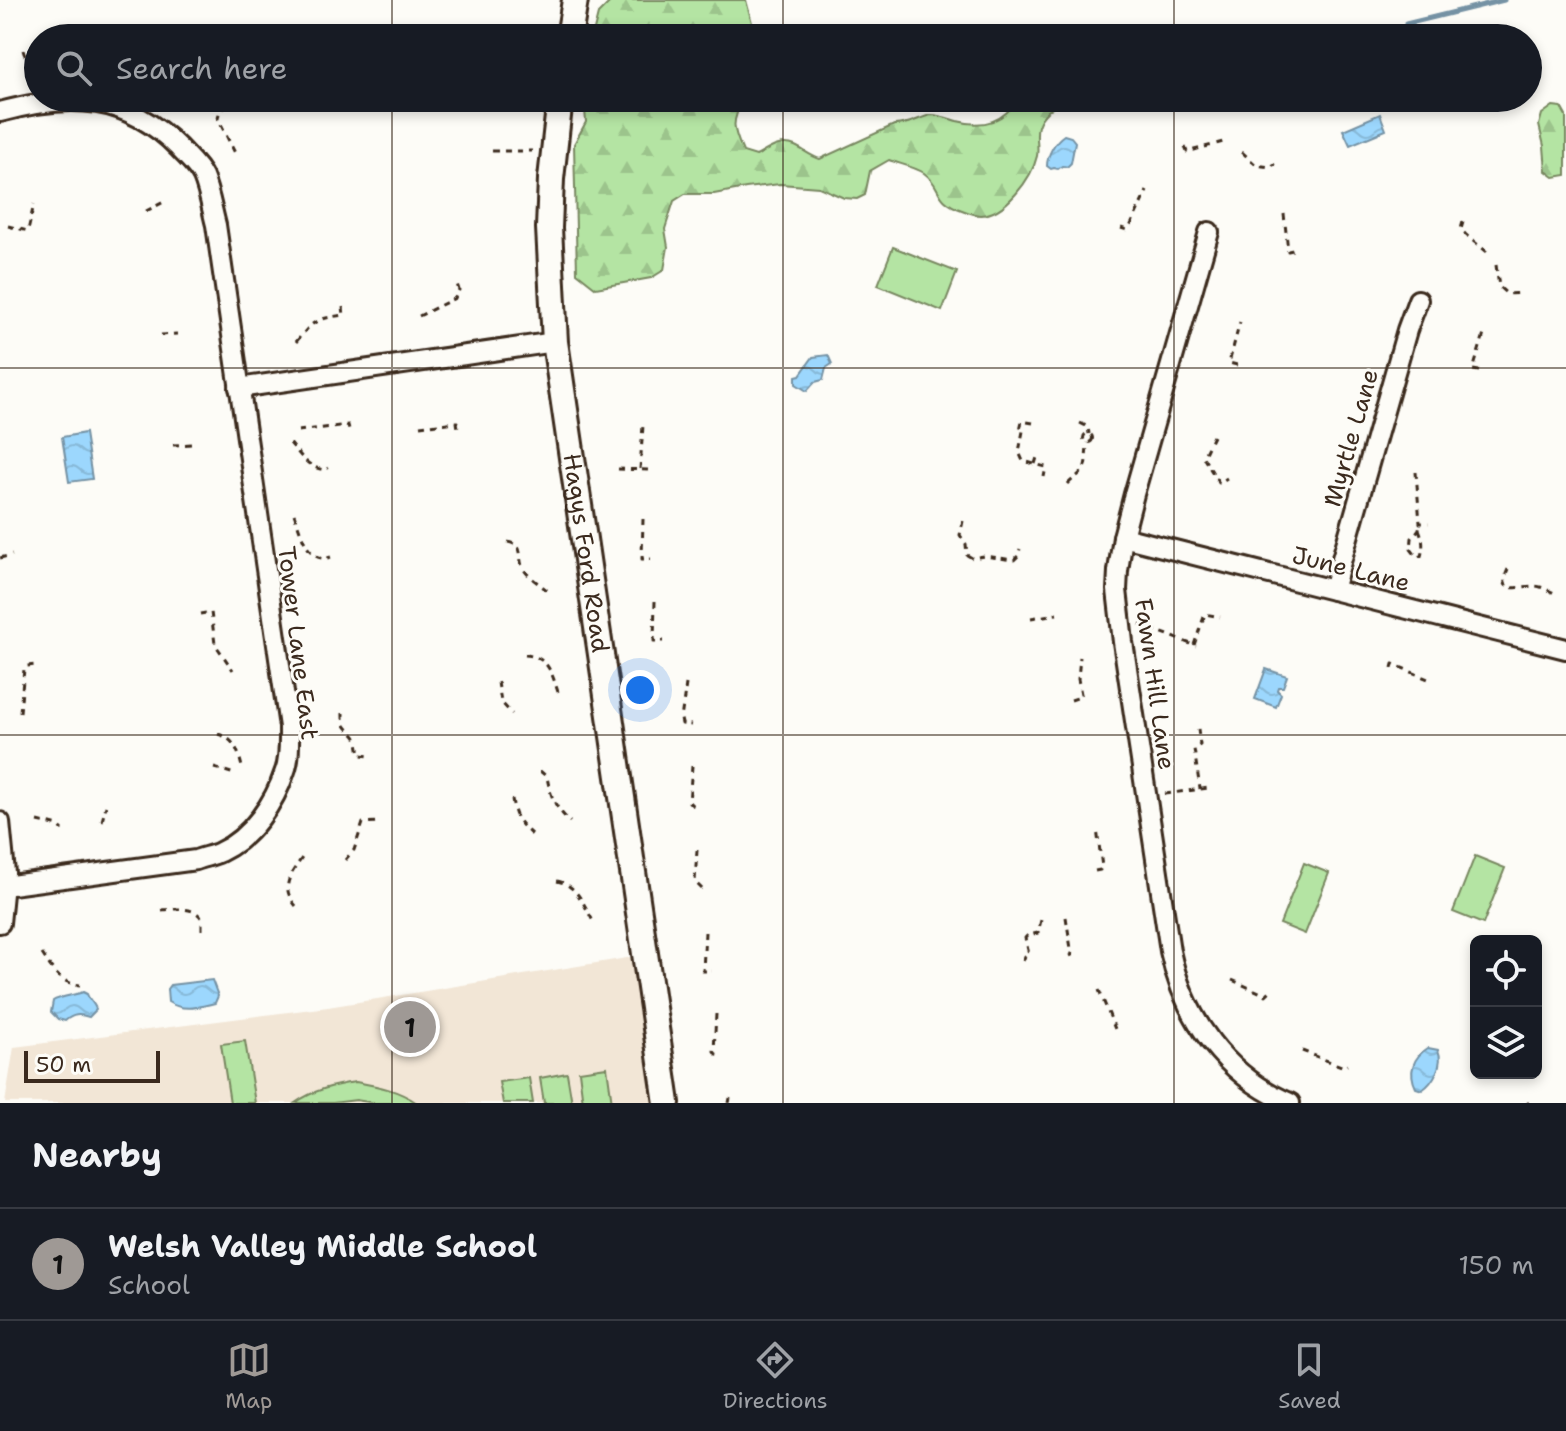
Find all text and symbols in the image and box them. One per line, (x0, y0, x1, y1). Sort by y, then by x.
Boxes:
search box (24, 24, 1542, 112)
icon: search (52, 46, 96, 90)
text: Search here (116, 48, 287, 89)
street label: Myrtle Lane (1316, 365, 1386, 511)
street label: Hagys Ford Road (556, 451, 617, 655)
street label: June Lane (1289, 539, 1413, 599)
street label: Tower Lane East (270, 544, 326, 742)
street label: Fawn Hill Lane (1127, 596, 1183, 772)
your location (620, 670, 660, 710)
map controls (1470, 935, 1542, 1079)
button: locate (1470, 935, 1542, 1007)
pin: 1 (384, 997, 436, 1057)
button: layers (1470, 1007, 1542, 1079)
scale bar (24, 1047, 160, 1083)
text: 50 m (36, 1050, 91, 1079)
text: Nearby (32, 1132, 162, 1178)
text: Welsh Valley Middle School (108, 1226, 537, 1267)
text: 1 (52, 1247, 64, 1282)
text: 150 m (1458, 1247, 1534, 1282)
text: School (108, 1267, 190, 1302)
tab: Map (225, 1338, 272, 1415)
tab: Directions (723, 1338, 828, 1415)
tab: Saved (1278, 1338, 1341, 1415)

